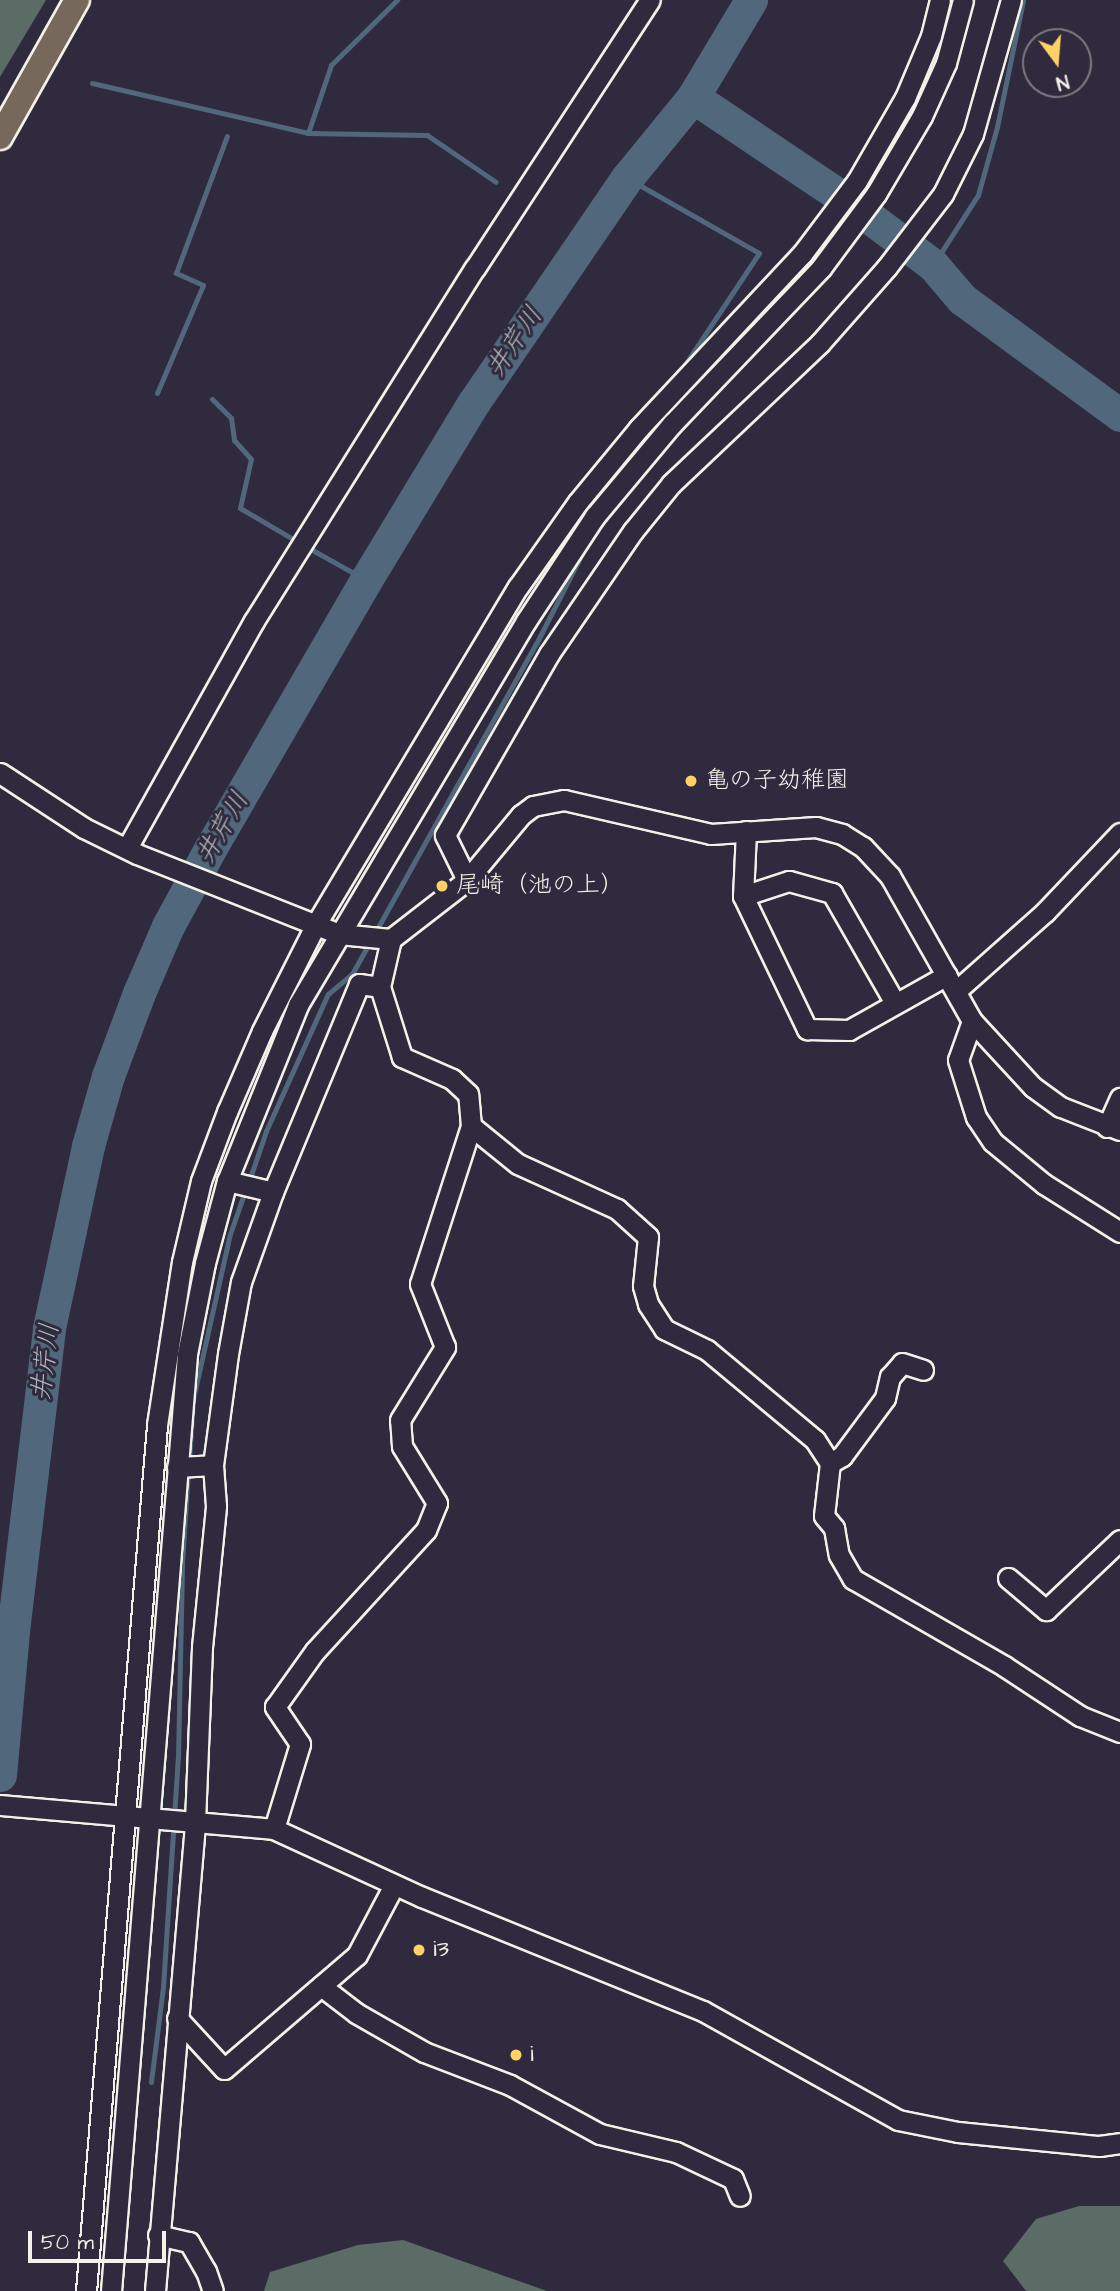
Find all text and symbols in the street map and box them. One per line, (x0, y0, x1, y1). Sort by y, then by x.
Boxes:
north arrow (1022, 28, 1092, 98)
text: N (1053, 67, 1072, 96)
water label: 井芹川 (480, 301, 550, 383)
place label: 亀の子幼稚園 (705, 767, 849, 795)
marker: 亀の子幼稚園 (683, 773, 699, 789)
water label: 井芹川 (190, 786, 256, 870)
place label: 尾崎（池の上） (456, 872, 624, 900)
marker: 尾崎（池の上） (434, 878, 450, 894)
water label: 井芹川 (26, 1321, 66, 1403)
place label: i3 (433, 1936, 449, 1964)
marker: i3 (411, 1942, 427, 1958)
place label: i (530, 2041, 534, 2069)
marker: i (508, 2047, 524, 2063)
scale bar (32, 2218, 170, 2262)
text: 50 m (41, 2228, 94, 2257)

